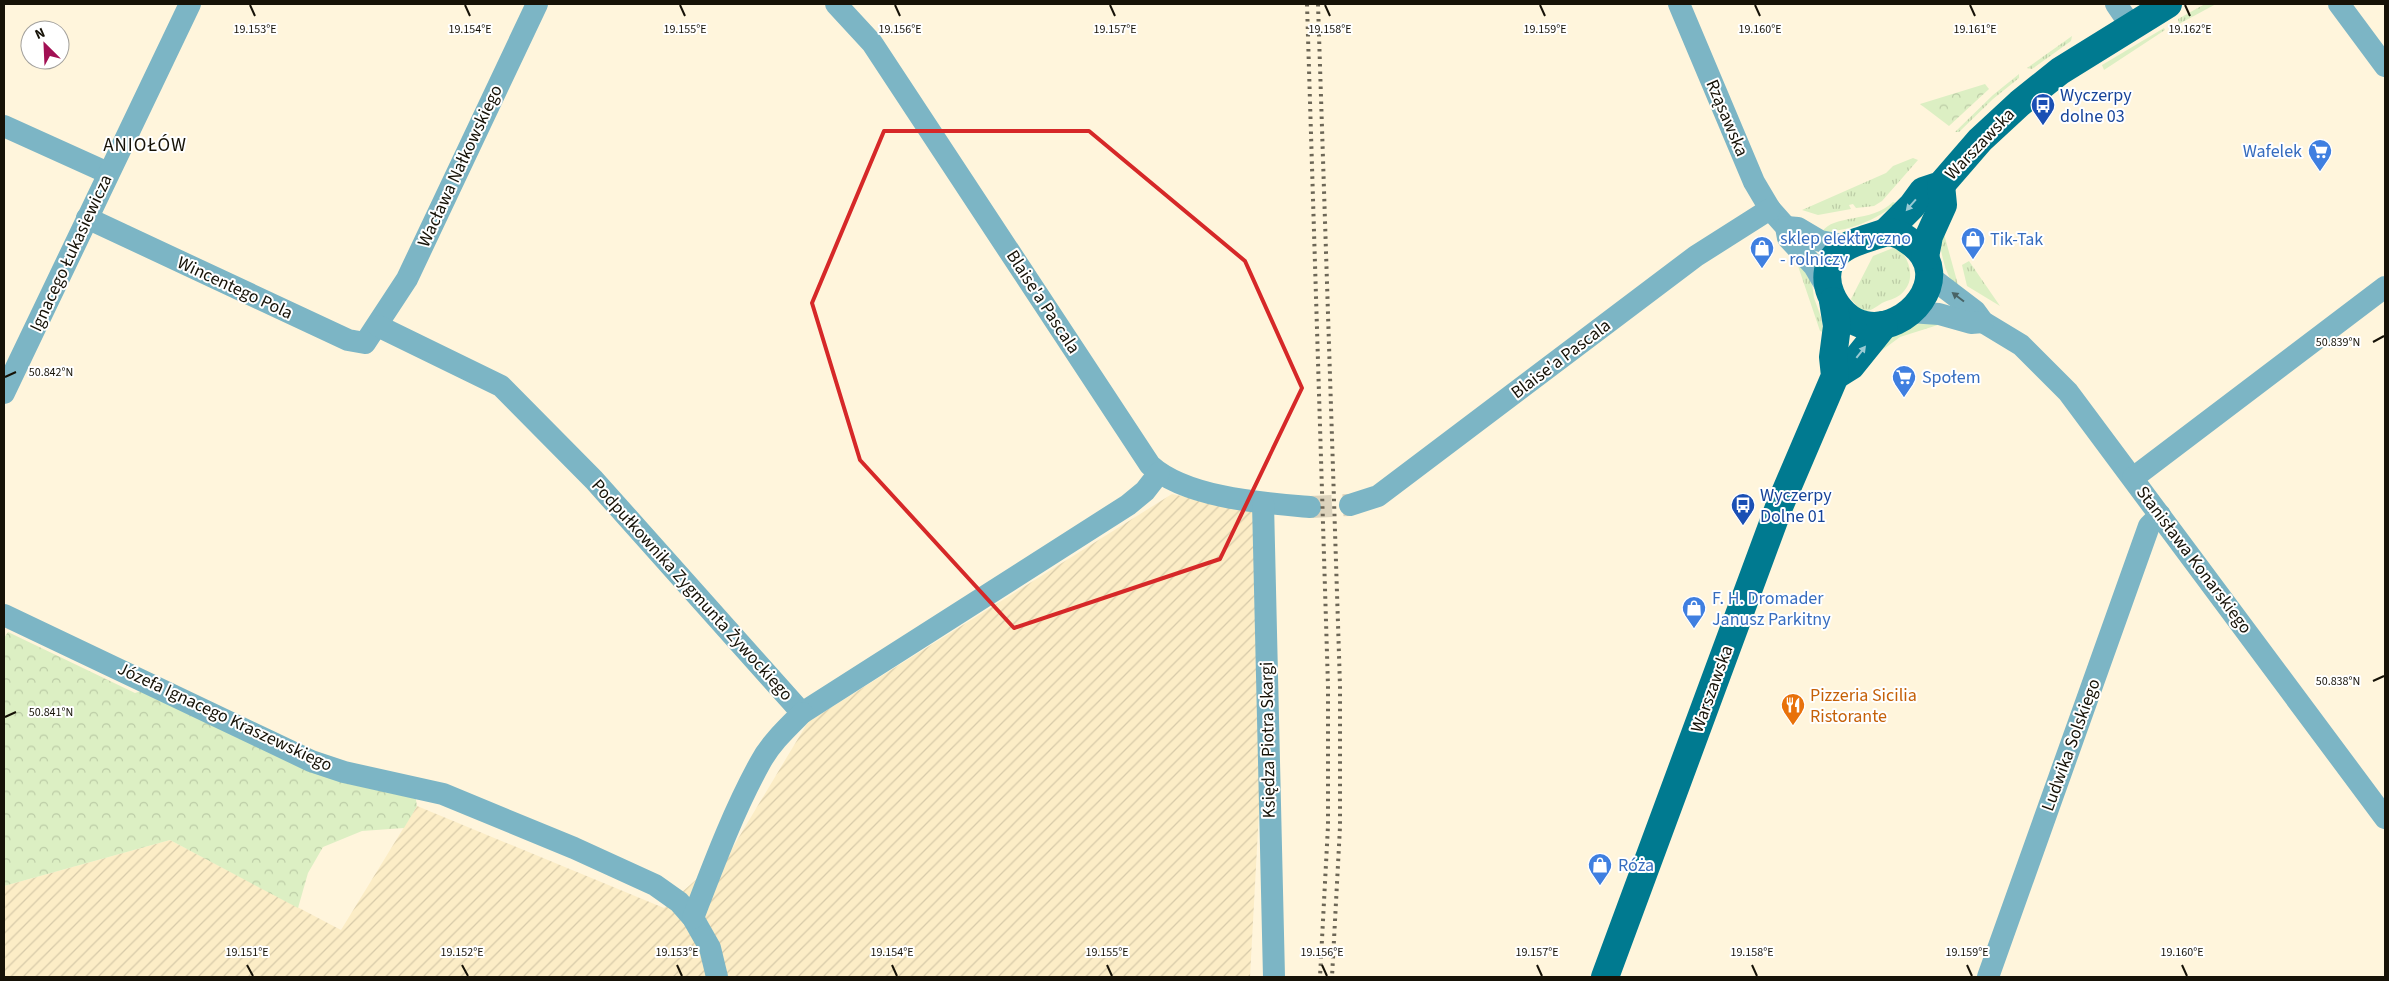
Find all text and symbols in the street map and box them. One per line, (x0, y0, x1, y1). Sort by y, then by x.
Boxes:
north arrow (20, 20, 70, 70)
text: 19.153°E (233, 21, 277, 38)
text: 19.154°E (448, 21, 492, 38)
text: 19.155°E (663, 21, 707, 38)
text: 19.156°E (878, 21, 922, 38)
text: 19.157°E (1093, 21, 1137, 38)
text: 19.158°E (1308, 21, 1352, 38)
text: 19.159°E (1523, 21, 1567, 38)
text: 19.160°E (1738, 21, 1782, 38)
text: 19.161°E (1953, 21, 1997, 38)
text: 19.162°E (2168, 21, 2212, 38)
text: N (32, 23, 48, 45)
street label: Rząsawska (1700, 76, 1754, 160)
street label: Wacława Nałkowskiego (411, 81, 509, 251)
place label: Wyczerpy dolne 03 (2060, 83, 2132, 129)
bus stop icon: Wyczerpy dolne 03 (2030, 92, 2056, 126)
street label: Warszawska (1939, 102, 2021, 186)
district label: ANIOŁÓW (103, 132, 187, 159)
supermarket icon: Wafelek (2307, 138, 2333, 172)
place label: Wafelek (2243, 139, 2302, 164)
street label: Ignacego Łukasiewicza (24, 170, 118, 336)
one-way arrow (1906, 199, 1917, 212)
place label: sklep elektryczno - rolniczy (1780, 226, 1911, 272)
shop icon: Tik-Tak (1960, 226, 1986, 260)
place label: Tik-Tak (1990, 227, 2043, 252)
shop icon: sklep elektryczno - rolniczy (1749, 235, 1775, 269)
street label: Blaise'a Pascala (1000, 245, 1086, 359)
street label: Wincentego Pola (173, 250, 297, 326)
one-way arrow (1951, 292, 1965, 302)
street label: Blaise'a Pascala (1506, 313, 1616, 405)
text: 50.839°N (2316, 334, 2360, 351)
one-way arrow (1856, 346, 1867, 359)
text: 50.842°N (29, 364, 73, 381)
supermarket icon: Społem (1891, 364, 1917, 398)
place label: Społem (1922, 365, 1981, 390)
street label: Podpułkownika Zygmunta Żywockiego (585, 474, 799, 706)
street label: Stanisława Konarskiego (2130, 481, 2258, 639)
place label: Wyczerpy Dolne 01 (1760, 483, 1832, 529)
bus stop icon: Wyczerpy Dolne 01 (1730, 492, 1756, 526)
place label: F. H. Dromader Janusz Parkitny (1712, 586, 1831, 632)
shop icon: F. H. Dromader Janusz Parkitny (1681, 595, 1707, 629)
street label: Warszawska (1685, 642, 1739, 736)
street label: Józefa Ignacego Kraszewskiego (114, 656, 336, 778)
street label: Księdza Piotra Skargi (1254, 661, 1282, 819)
text: 50.838°N (2316, 673, 2360, 690)
street label: Ludwika Solskiego (2035, 675, 2107, 815)
place label: Pizzeria Sicilia Ristorante (1810, 683, 1917, 729)
restaurant icon: Pizzeria Sicilia Ristorante (1780, 692, 1806, 726)
text: 50.841°N (29, 704, 73, 721)
shop icon: Róża (1587, 852, 1613, 886)
place label: Róża (1618, 853, 1654, 878)
text: 19.151°E (225, 944, 269, 961)
text: 19.152°E (440, 944, 484, 961)
text: 19.153°E (655, 944, 699, 961)
text: 19.154°E (870, 944, 914, 961)
text: 19.155°E (1085, 944, 1129, 961)
text: 19.156°E (1300, 944, 1344, 961)
text: 19.157°E (1515, 944, 1559, 961)
text: 19.158°E (1730, 944, 1774, 961)
text: 19.159°E (1945, 944, 1989, 961)
text: 19.160°E (2160, 944, 2204, 961)

